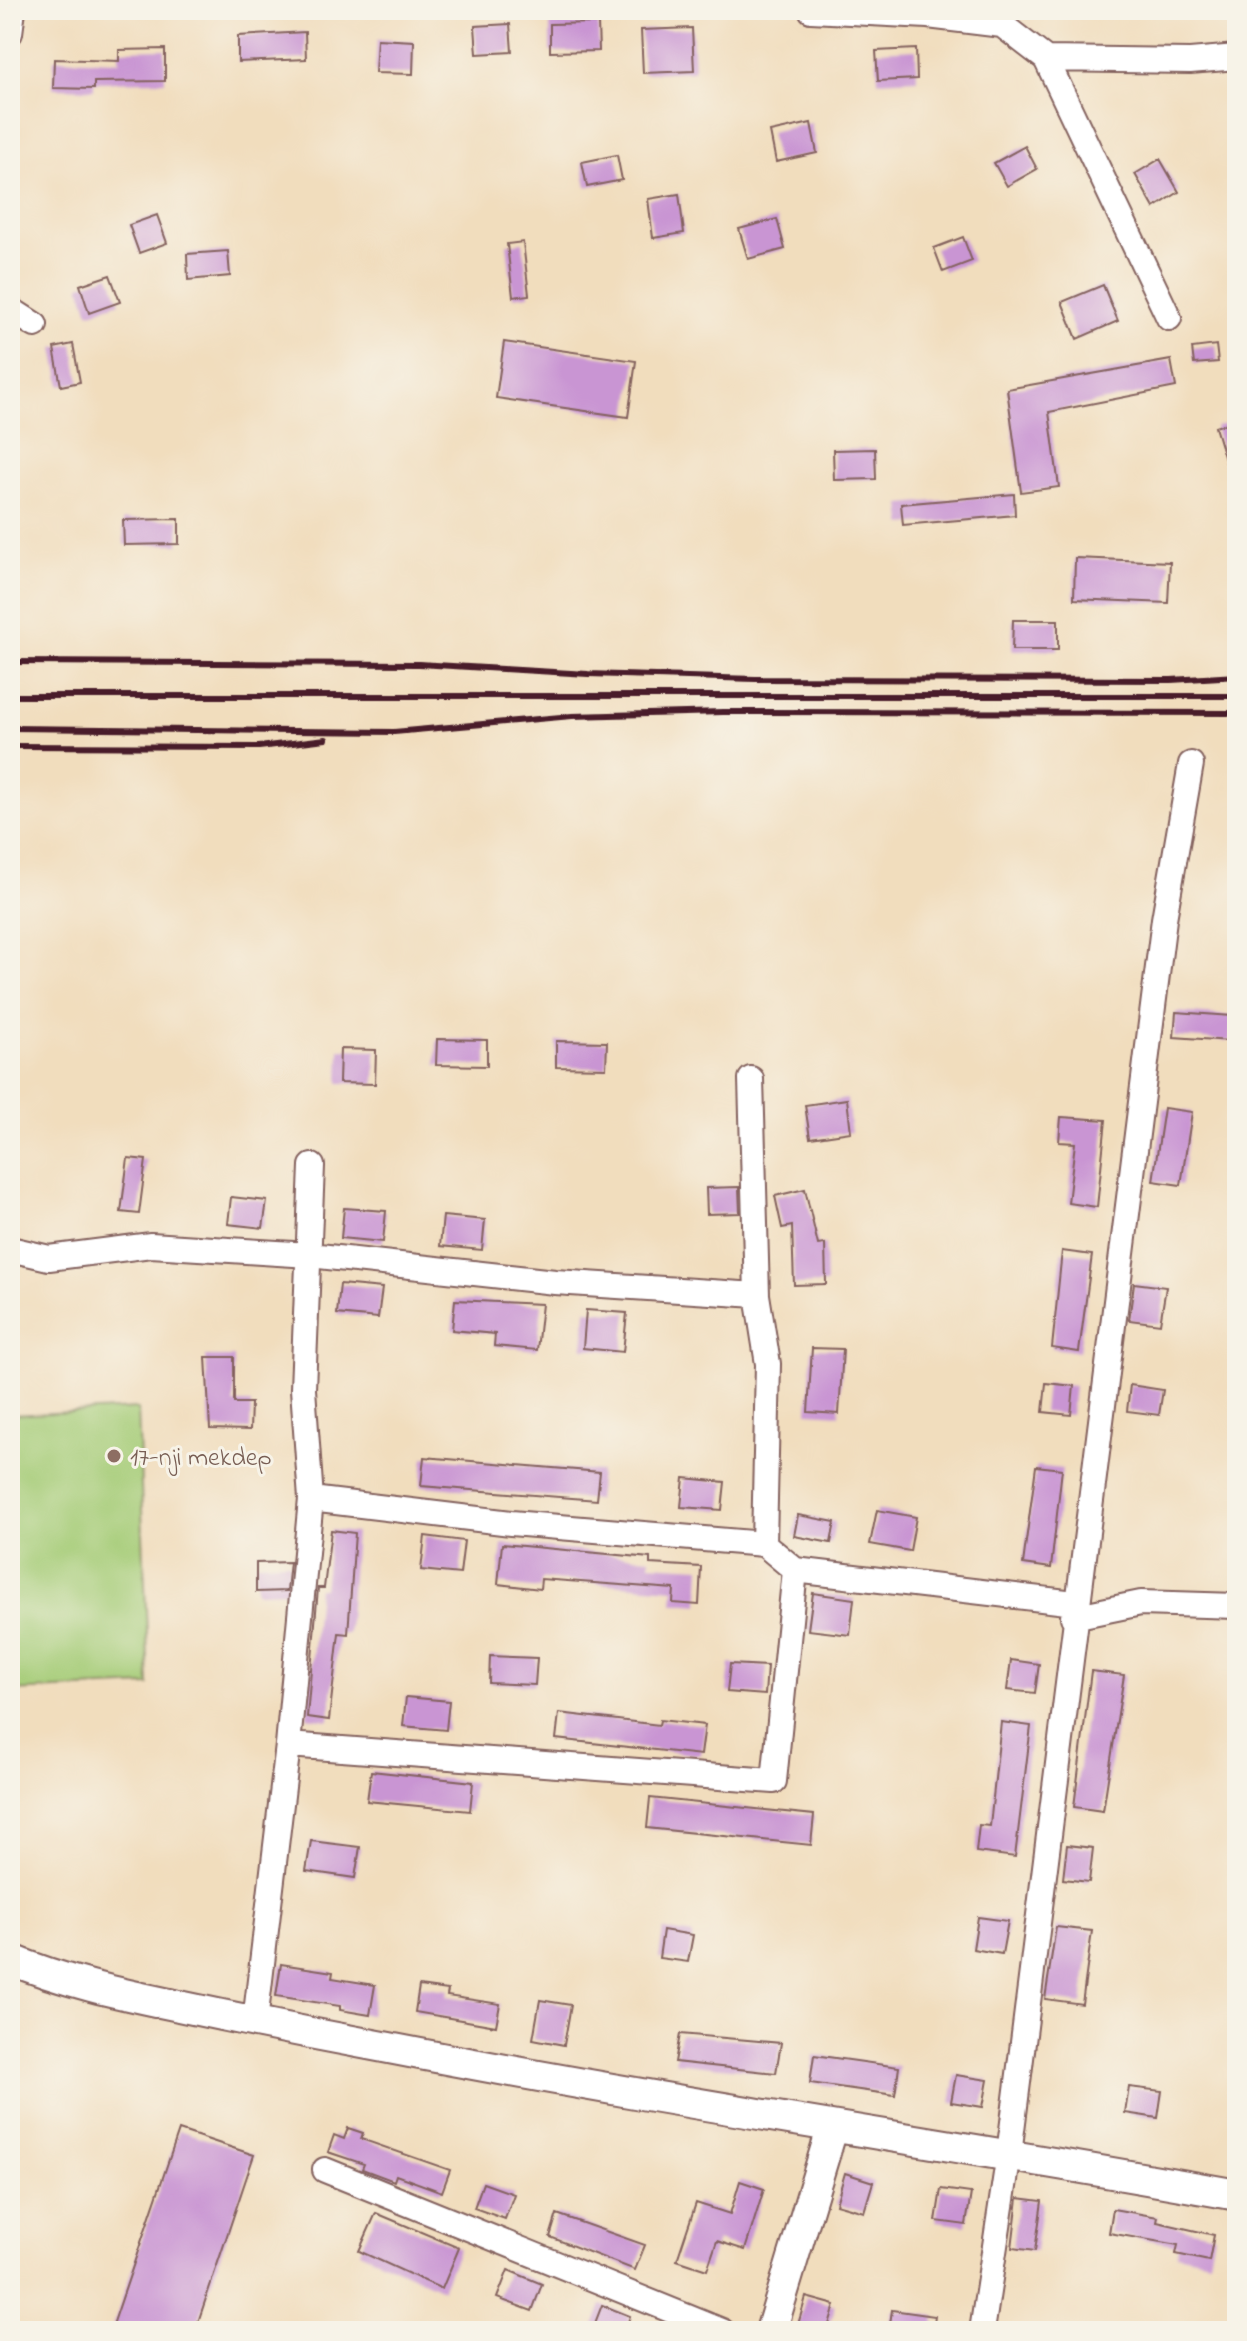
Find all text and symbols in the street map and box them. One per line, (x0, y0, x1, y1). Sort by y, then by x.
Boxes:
place label: 17-nji mekdep (130, 1440, 272, 1478)
marker: 17-nji mekdep (105, 1447, 123, 1465)

